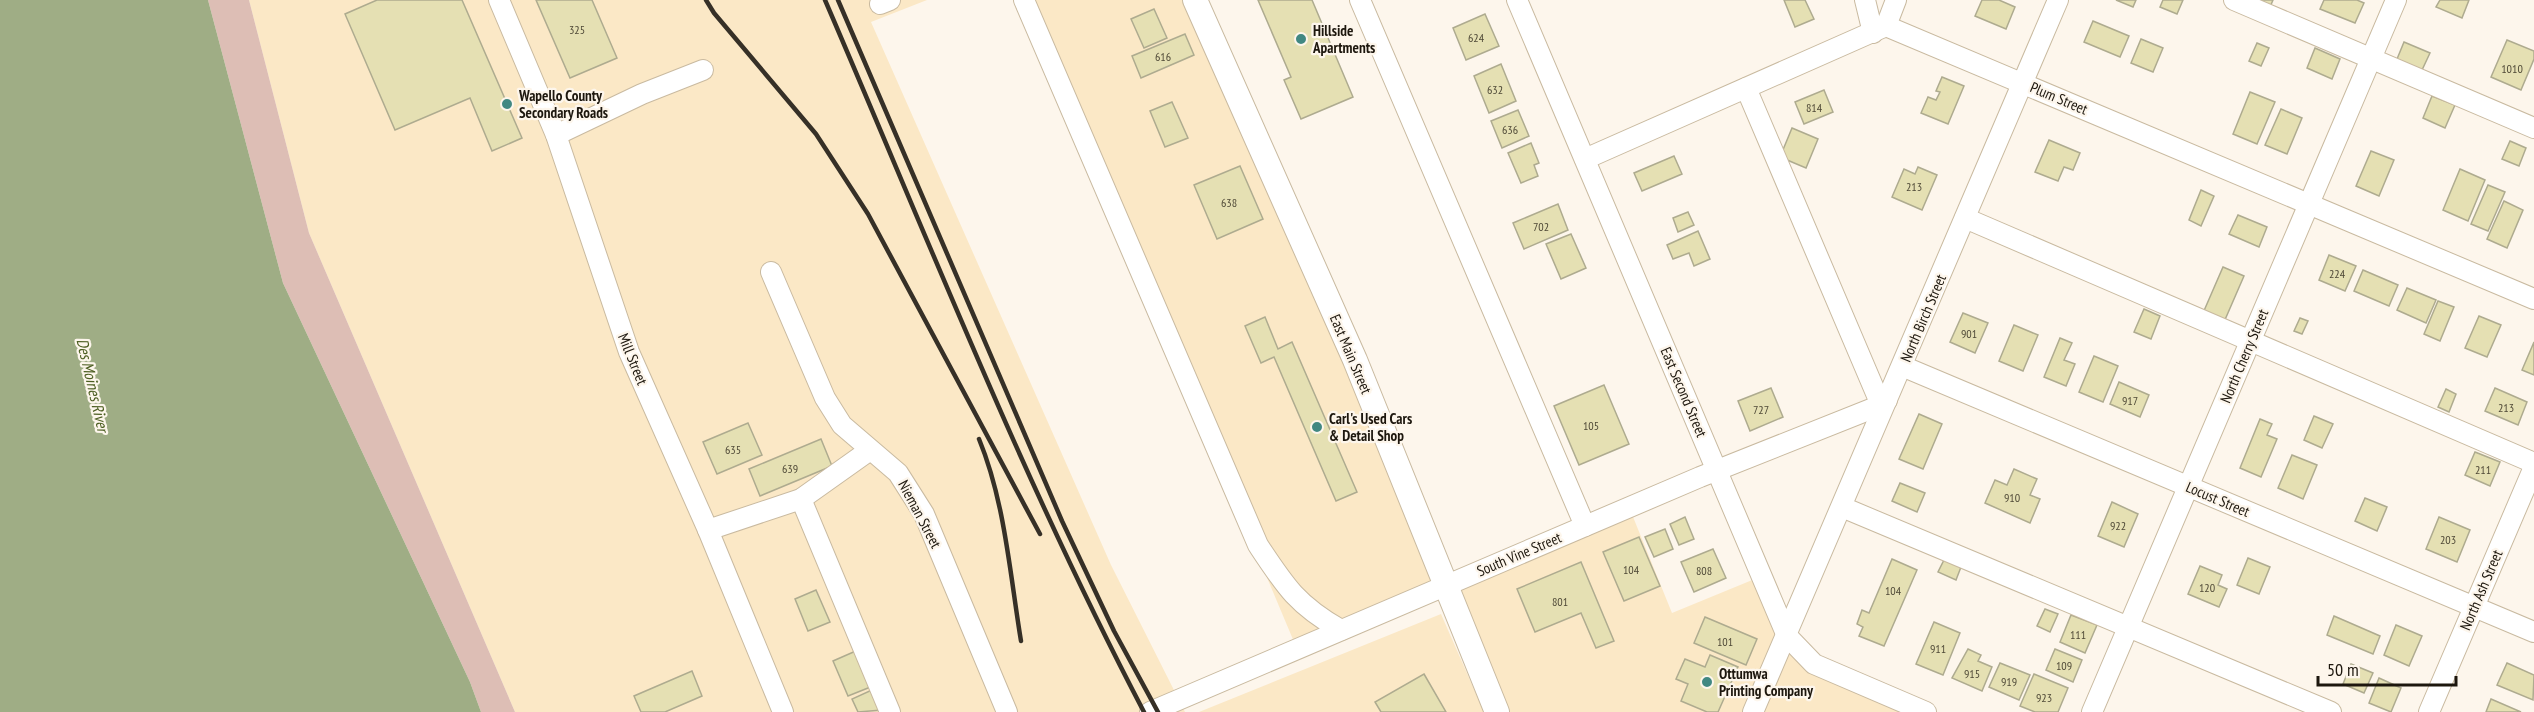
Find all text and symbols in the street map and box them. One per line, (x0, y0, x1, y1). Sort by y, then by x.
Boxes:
place label: Hillside Apartments (1312, 21, 1375, 57)
house number: 325 (569, 22, 585, 37)
house number: 624 (1468, 30, 1485, 45)
marker: Hillside Apartments (1294, 32, 1308, 46)
house number: 616 (1155, 49, 1171, 64)
house number: 1010 (2501, 61, 2523, 76)
street label: Plum Street (2027, 77, 2091, 119)
house number: 632 (1487, 82, 1503, 97)
place label: Wapello County Secondary Roads (518, 86, 608, 122)
marker: Wapello County Secondary Roads (500, 97, 514, 111)
house number: 814 (1806, 100, 1823, 115)
house number: 636 (1502, 122, 1518, 137)
house number: 213 (1906, 179, 1922, 194)
house number: 638 (1221, 195, 1237, 210)
house number: 702 (1533, 219, 1549, 234)
house number: 224 (2329, 266, 2346, 281)
street label: North Birch Street (1896, 271, 1950, 365)
street label: North Cherry Street (2216, 306, 2272, 406)
street label: East Main Street (1326, 311, 1376, 397)
house number: 901 (1961, 326, 1977, 341)
street label: Mill Street (614, 330, 652, 388)
water label: Des Moines River (73, 336, 114, 436)
street label: East Second Street (1656, 344, 1712, 440)
house number: 917 (2122, 393, 2138, 408)
house number: 213 (2498, 400, 2514, 415)
house number: 727 (1753, 402, 1769, 417)
place label: Carl's Used Cars & Detail Shop (1329, 409, 1412, 445)
house number: 105 (1583, 418, 1599, 433)
marker: Carl's Used Cars & Detail Shop (1310, 420, 1324, 434)
house number: 635 (725, 442, 741, 457)
house number: 639 (782, 461, 798, 476)
house number: 211 (2475, 462, 2491, 477)
street label: Nieman Street (894, 477, 946, 551)
street label: Locust Street (2183, 477, 2253, 521)
house number: 910 (2004, 490, 2020, 505)
house number: 922 (2110, 518, 2126, 533)
street label: South Vine Street (1474, 528, 1564, 580)
house number: 203 (2440, 532, 2456, 547)
street label: North Ash Street (2456, 547, 2506, 633)
house number: 104 (1623, 562, 1640, 577)
house number: 808 (1696, 563, 1712, 578)
house number: 120 (2199, 580, 2215, 595)
house number: 104 (1885, 583, 1902, 598)
house number: 801 (1552, 594, 1568, 609)
house number: 111 (2070, 627, 2086, 642)
house number: 101 (1717, 634, 1733, 649)
house number: 911 (1930, 641, 1946, 656)
scale bar (2318, 649, 2456, 687)
house number: 109 (2056, 658, 2072, 673)
text: 50 m (2327, 658, 2359, 681)
place label: Ottumwa Printing Company (1719, 664, 1814, 700)
house number: 915 (1964, 666, 1980, 681)
house number: 919 (2001, 674, 2017, 689)
marker: Ottumwa Printing Company (1700, 675, 1714, 689)
house number: 923 (2036, 690, 2052, 705)

